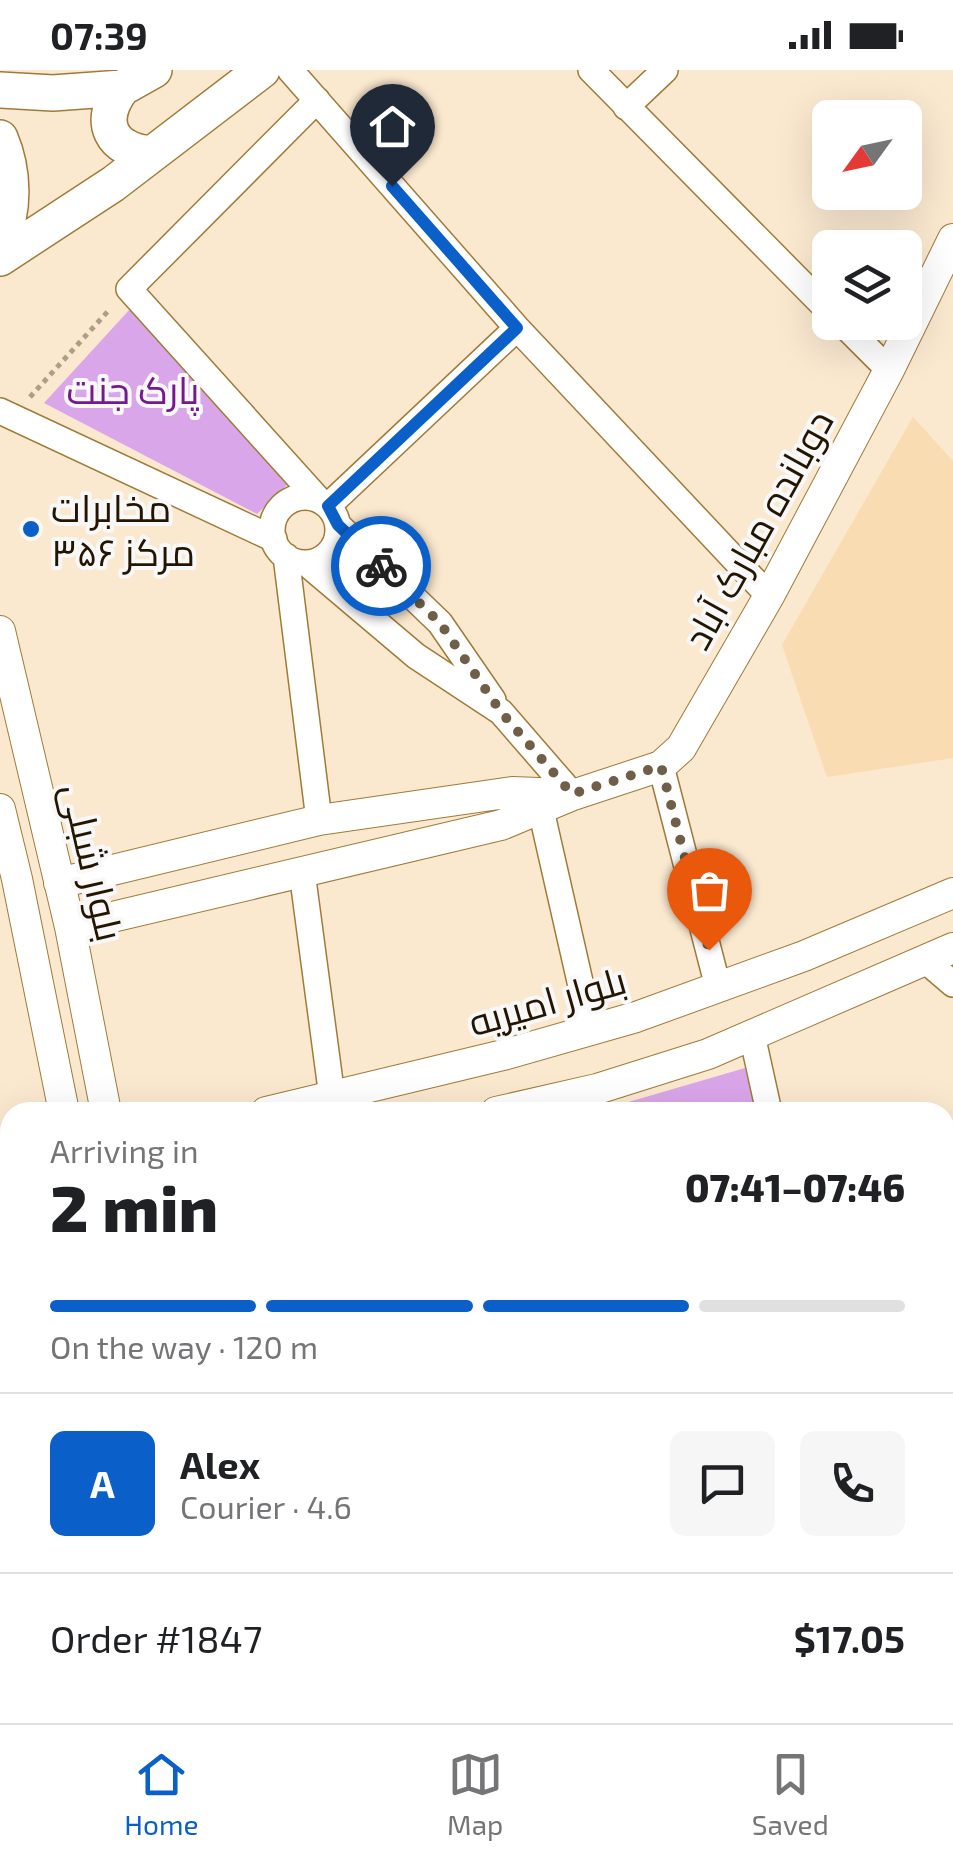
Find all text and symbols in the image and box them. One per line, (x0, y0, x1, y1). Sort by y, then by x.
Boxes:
text: 07:39 (50, 12, 148, 58)
pin (350, 84, 435, 187)
icon: home (365, 99, 420, 154)
north arrow (812, 100, 922, 210)
map controls (812, 100, 922, 340)
button: layers (812, 230, 922, 340)
park label: پارک جنت (67, 366, 199, 416)
street label: دوبانده مبارک آباد (672, 401, 843, 657)
place label: مخابرات مرکز ۳۵۶ (51, 484, 195, 575)
courier (331, 516, 431, 616)
marker: مخابرات مرکز ۳۵۶ (20, 518, 42, 540)
icon: bike (354, 539, 409, 594)
street label: بلوار شبلی (52, 779, 134, 946)
pin (667, 848, 752, 951)
icon: bag (682, 863, 737, 918)
street label: بلوار امیریه (463, 956, 631, 1045)
text: Arriving in (50, 1131, 199, 1169)
text: 07:41–07:46 (685, 1164, 905, 1210)
text: 2 min (50, 1167, 218, 1245)
text: On the way · 120 m (50, 1327, 318, 1365)
button: chat (670, 1431, 775, 1536)
button: phone (800, 1431, 905, 1536)
text: Alex (180, 1441, 260, 1487)
text: A (90, 1460, 115, 1506)
text: Courier · 4.6 (180, 1487, 352, 1525)
text: Order #1847 (50, 1615, 262, 1661)
text: $17.05 (794, 1615, 905, 1661)
tab: Home (124, 1747, 198, 1841)
tab: Map (447, 1747, 503, 1841)
tab: Saved (752, 1747, 829, 1841)

